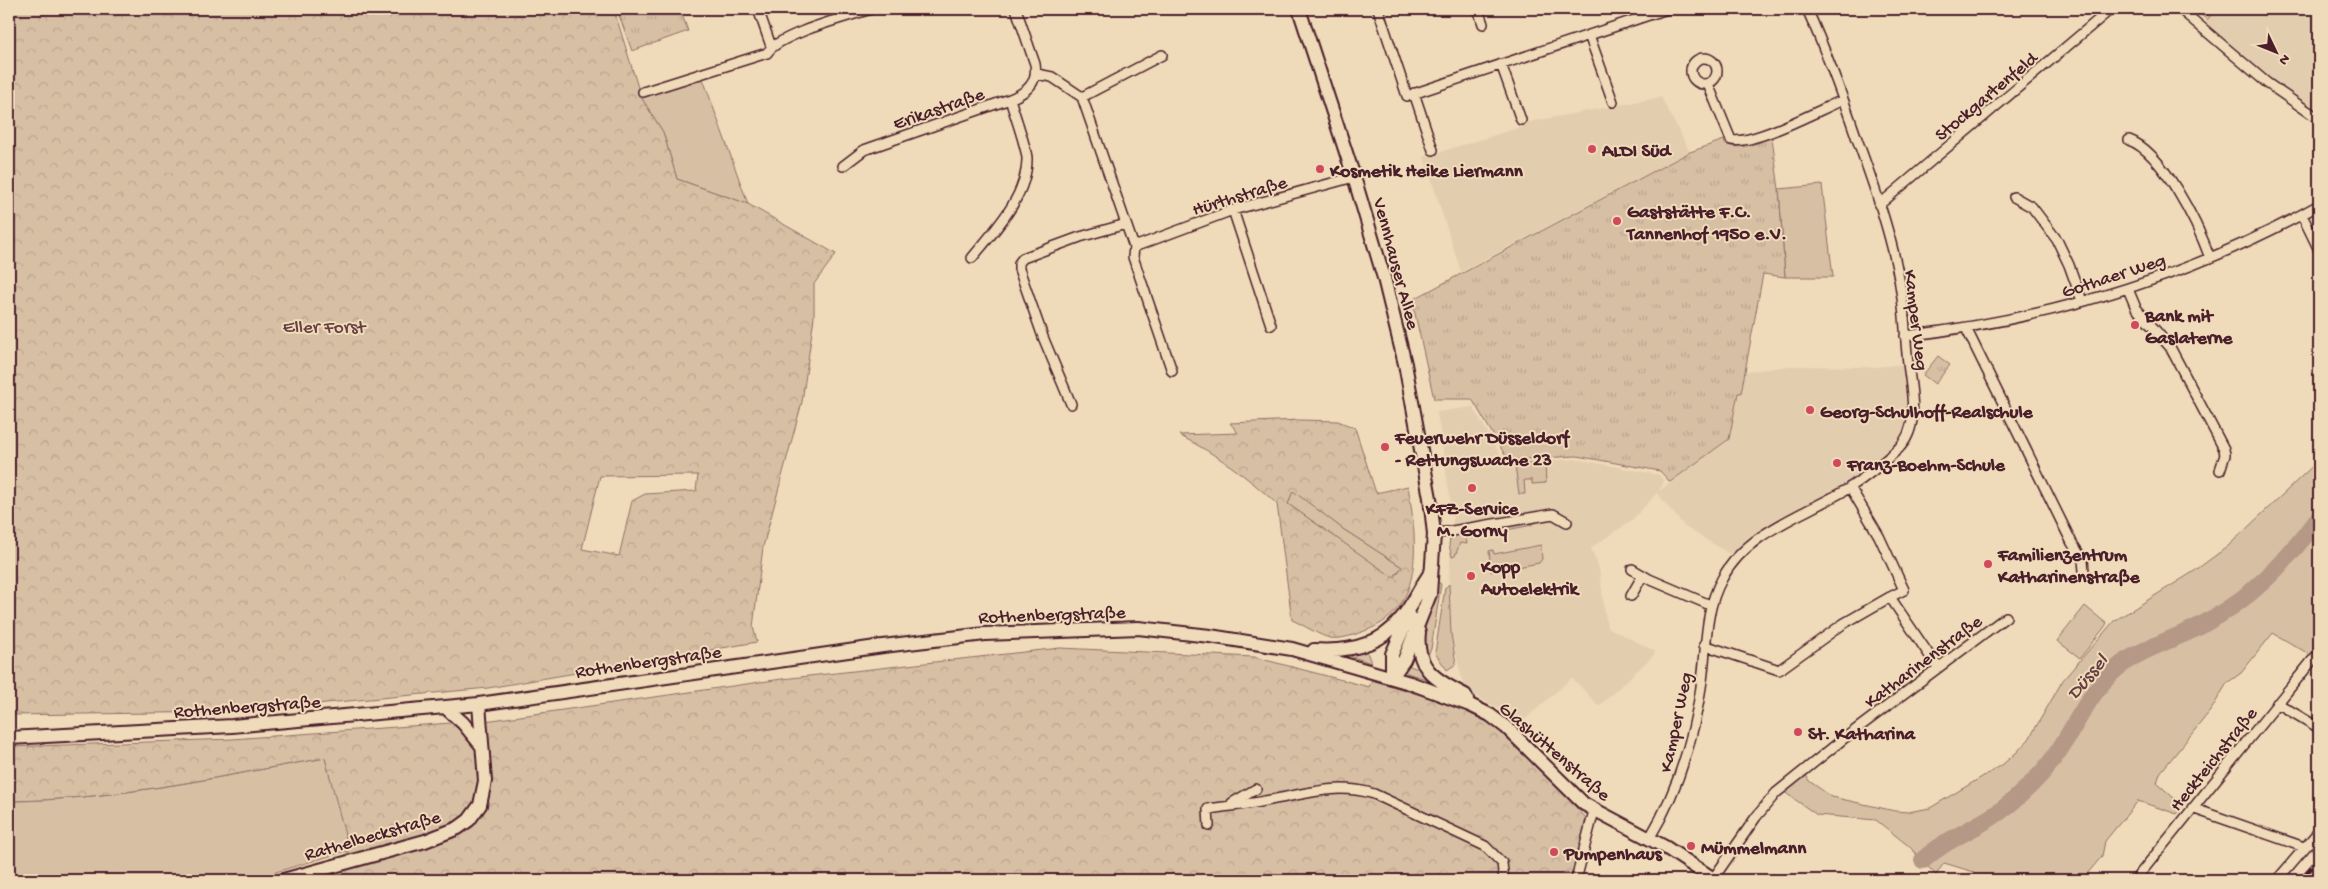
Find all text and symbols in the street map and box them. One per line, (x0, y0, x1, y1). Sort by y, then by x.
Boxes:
north arrow (2250, 28, 2300, 78)
street label: Stockgartenfeld (1931, 47, 2045, 147)
text: N (2274, 50, 2293, 68)
street label: Erikastraße (890, 84, 988, 137)
place label: ALDI Süd (1601, 141, 1672, 164)
marker: ALDI Süd (1586, 143, 1598, 155)
place label: Kosmetik Heike Liermann (1329, 161, 1524, 184)
marker: Kosmetik Heike Liermann (1314, 163, 1326, 175)
street label: Hürthstraße (1190, 172, 1290, 223)
street label: Vennhauser Allee (1366, 195, 1423, 332)
place label: Gaststätte F.C. Tannenhof 1950 e.V. (1625, 202, 1787, 247)
marker: Gaststätte F.C. Tannenhof 1950 e.V. (1611, 215, 1623, 227)
street label: Gothaer Weg (2059, 250, 2169, 305)
street label: Kamper Weg (1897, 269, 1932, 372)
place label: Bank mit Gaslaterne (2144, 306, 2234, 351)
park label: Eller Forst (283, 317, 367, 340)
marker: Bank mit Gaslaterne (2129, 319, 2141, 331)
place label: Georg-Schulhoff-Realschule (1820, 402, 2034, 425)
marker: Georg-Schulhoff-Realschule (1804, 404, 1816, 416)
place label: Feuerwehr Düsseldorf - Rettungswache 23 (1394, 428, 1571, 473)
marker: Feuerwehr Düsseldorf - Rettungswache 23 (1379, 441, 1391, 453)
place label: Franz-Boehm-Schule (1846, 455, 2006, 478)
marker: Franz-Boehm-Schule (1831, 457, 1843, 469)
marker: KFZ-Service M. Gorny (1466, 482, 1478, 494)
place label: KFZ-Service M. Gorny (1425, 499, 1519, 544)
place label: Familienzentrum Katharinenstraße (1997, 545, 2141, 590)
place label: Kopp Autoelektrik (1480, 557, 1581, 602)
marker: Familienzentrum Katharinenstraße (1982, 558, 1994, 570)
marker: Kopp Autoelektrik (1465, 570, 1477, 582)
street label: Rothenbergstraße (978, 602, 1126, 631)
street label: Katharinenstraße (1861, 611, 1988, 715)
street label: Rothenbergstraße (574, 642, 723, 685)
water label: Düssel (2063, 650, 2115, 706)
street label: Kamper Weg (1656, 670, 1699, 775)
street label: Rothenbergstraße (173, 692, 322, 725)
street label: Glashüttenstraße (1493, 698, 1614, 808)
street label: Heckteichstraße (2166, 703, 2264, 817)
place label: St. Katharina (1808, 724, 1916, 747)
marker: St. Katharina (1792, 726, 1804, 738)
street label: Rathelbeckstraße (302, 807, 444, 868)
place label: Mümmelmann (1701, 838, 1807, 861)
marker: Mümmelmann (1685, 840, 1697, 852)
place label: Pumpenhaus (1563, 844, 1663, 867)
marker: Pumpenhaus (1548, 846, 1560, 858)

